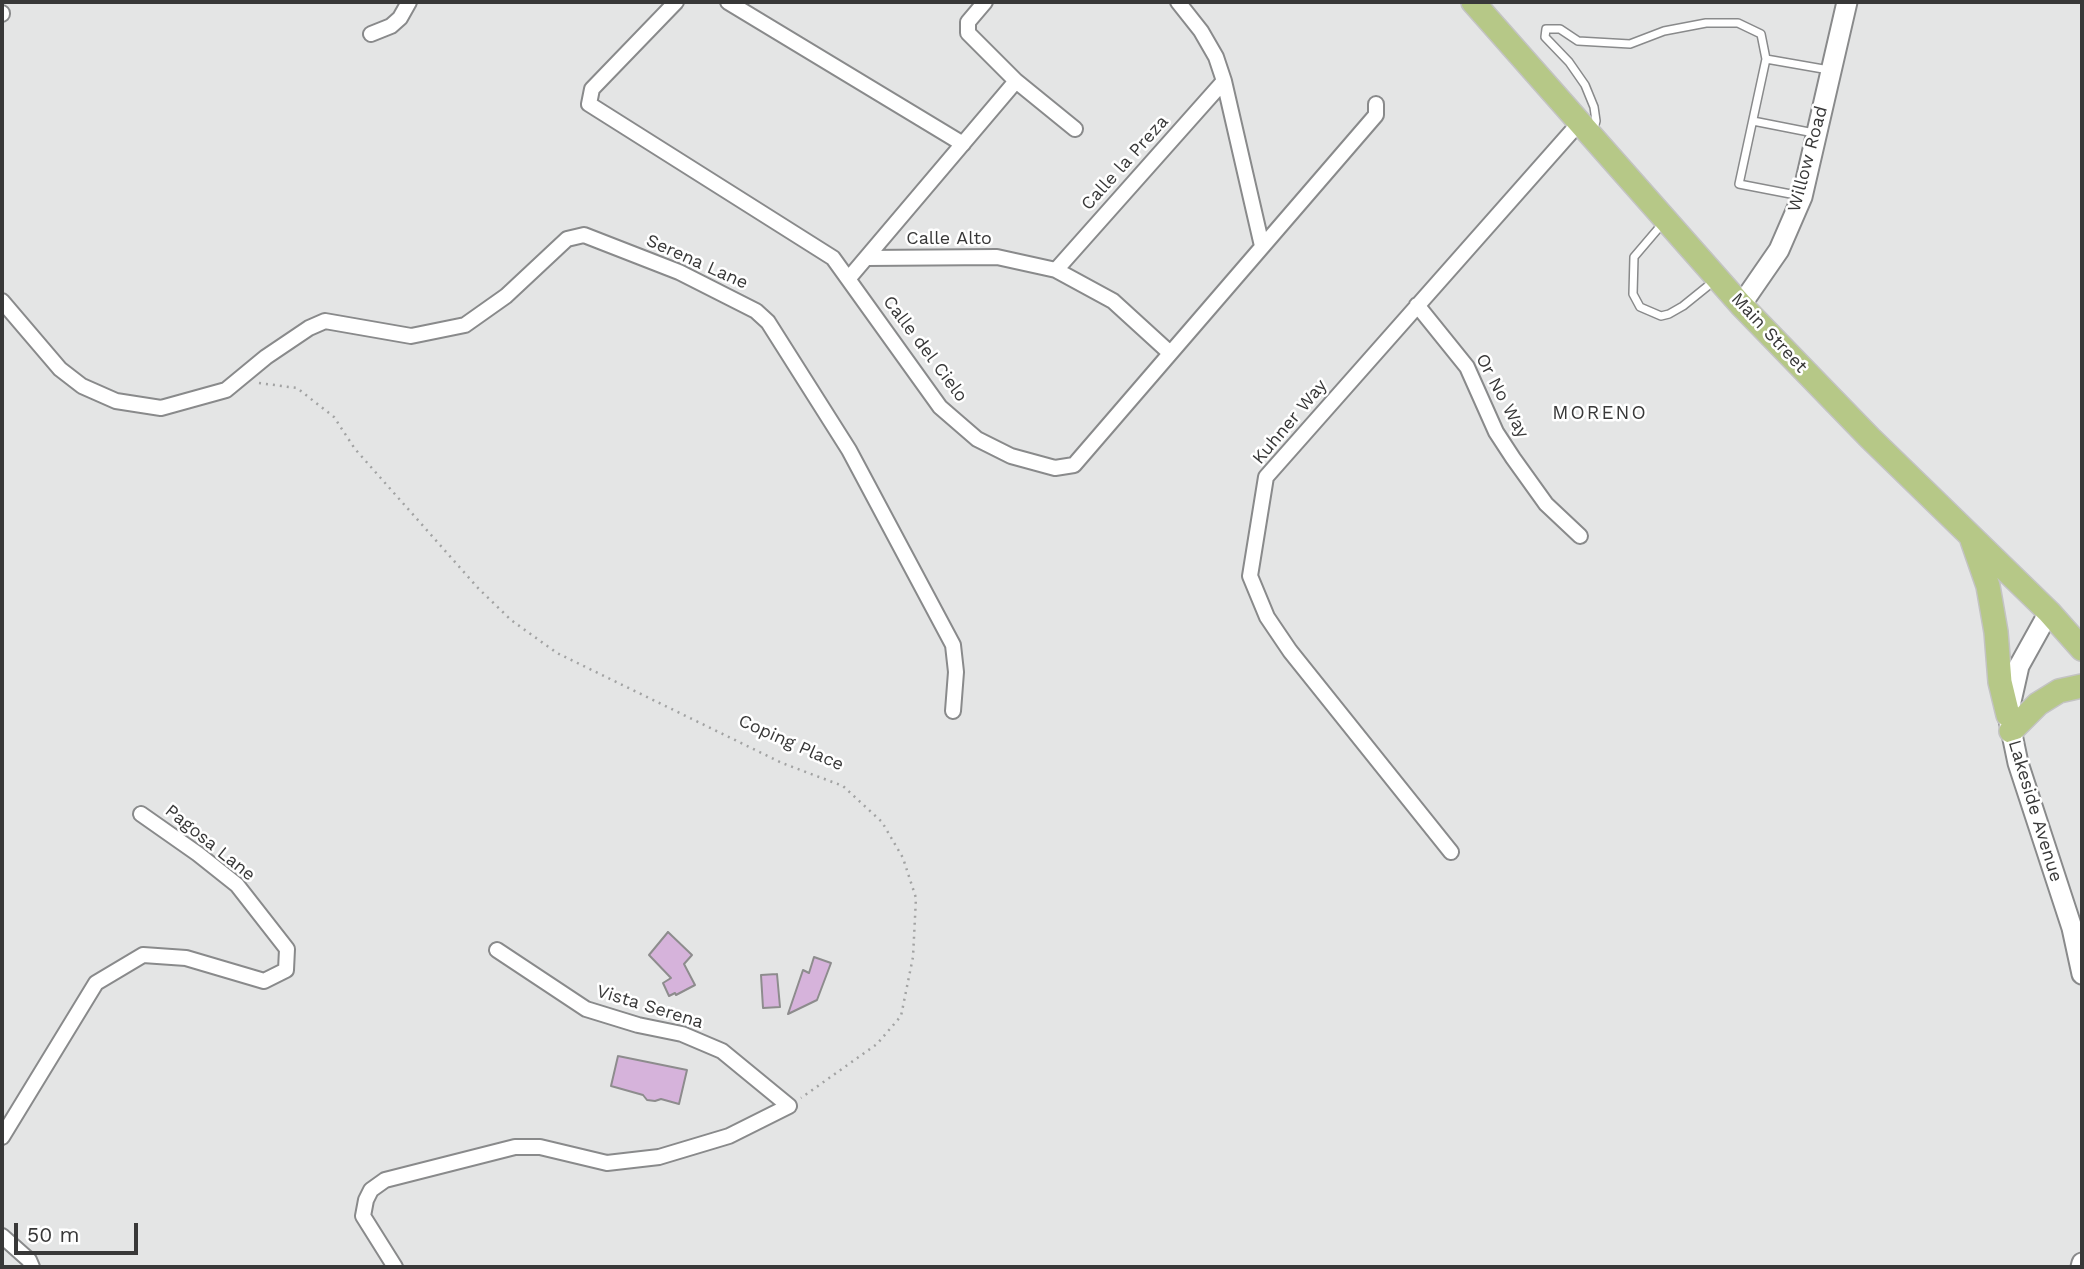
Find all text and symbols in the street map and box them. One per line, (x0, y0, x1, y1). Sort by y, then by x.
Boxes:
street label: Willow Road (1783, 104, 1833, 214)
street label: Calle la Preza (1077, 111, 1173, 215)
street label: Calle Alto (906, 228, 992, 250)
street label: Serena Lane (643, 230, 751, 294)
street label: Main Street (1726, 288, 1812, 378)
street label: Calle del Cielo (878, 292, 972, 406)
street label: Or No Way (1471, 350, 1533, 442)
street label: Kuhner Way (1248, 375, 1332, 469)
district label: MORENO (1553, 402, 1647, 424)
street label: Coping Place (735, 710, 847, 776)
street label: Lakeside Avenue (2003, 738, 2067, 884)
street label: Pagosa Lane (161, 800, 259, 886)
street label: Vista Serena (594, 981, 706, 1033)
scale bar (18, 1210, 142, 1254)
text: 50 m (27, 1222, 79, 1247)

